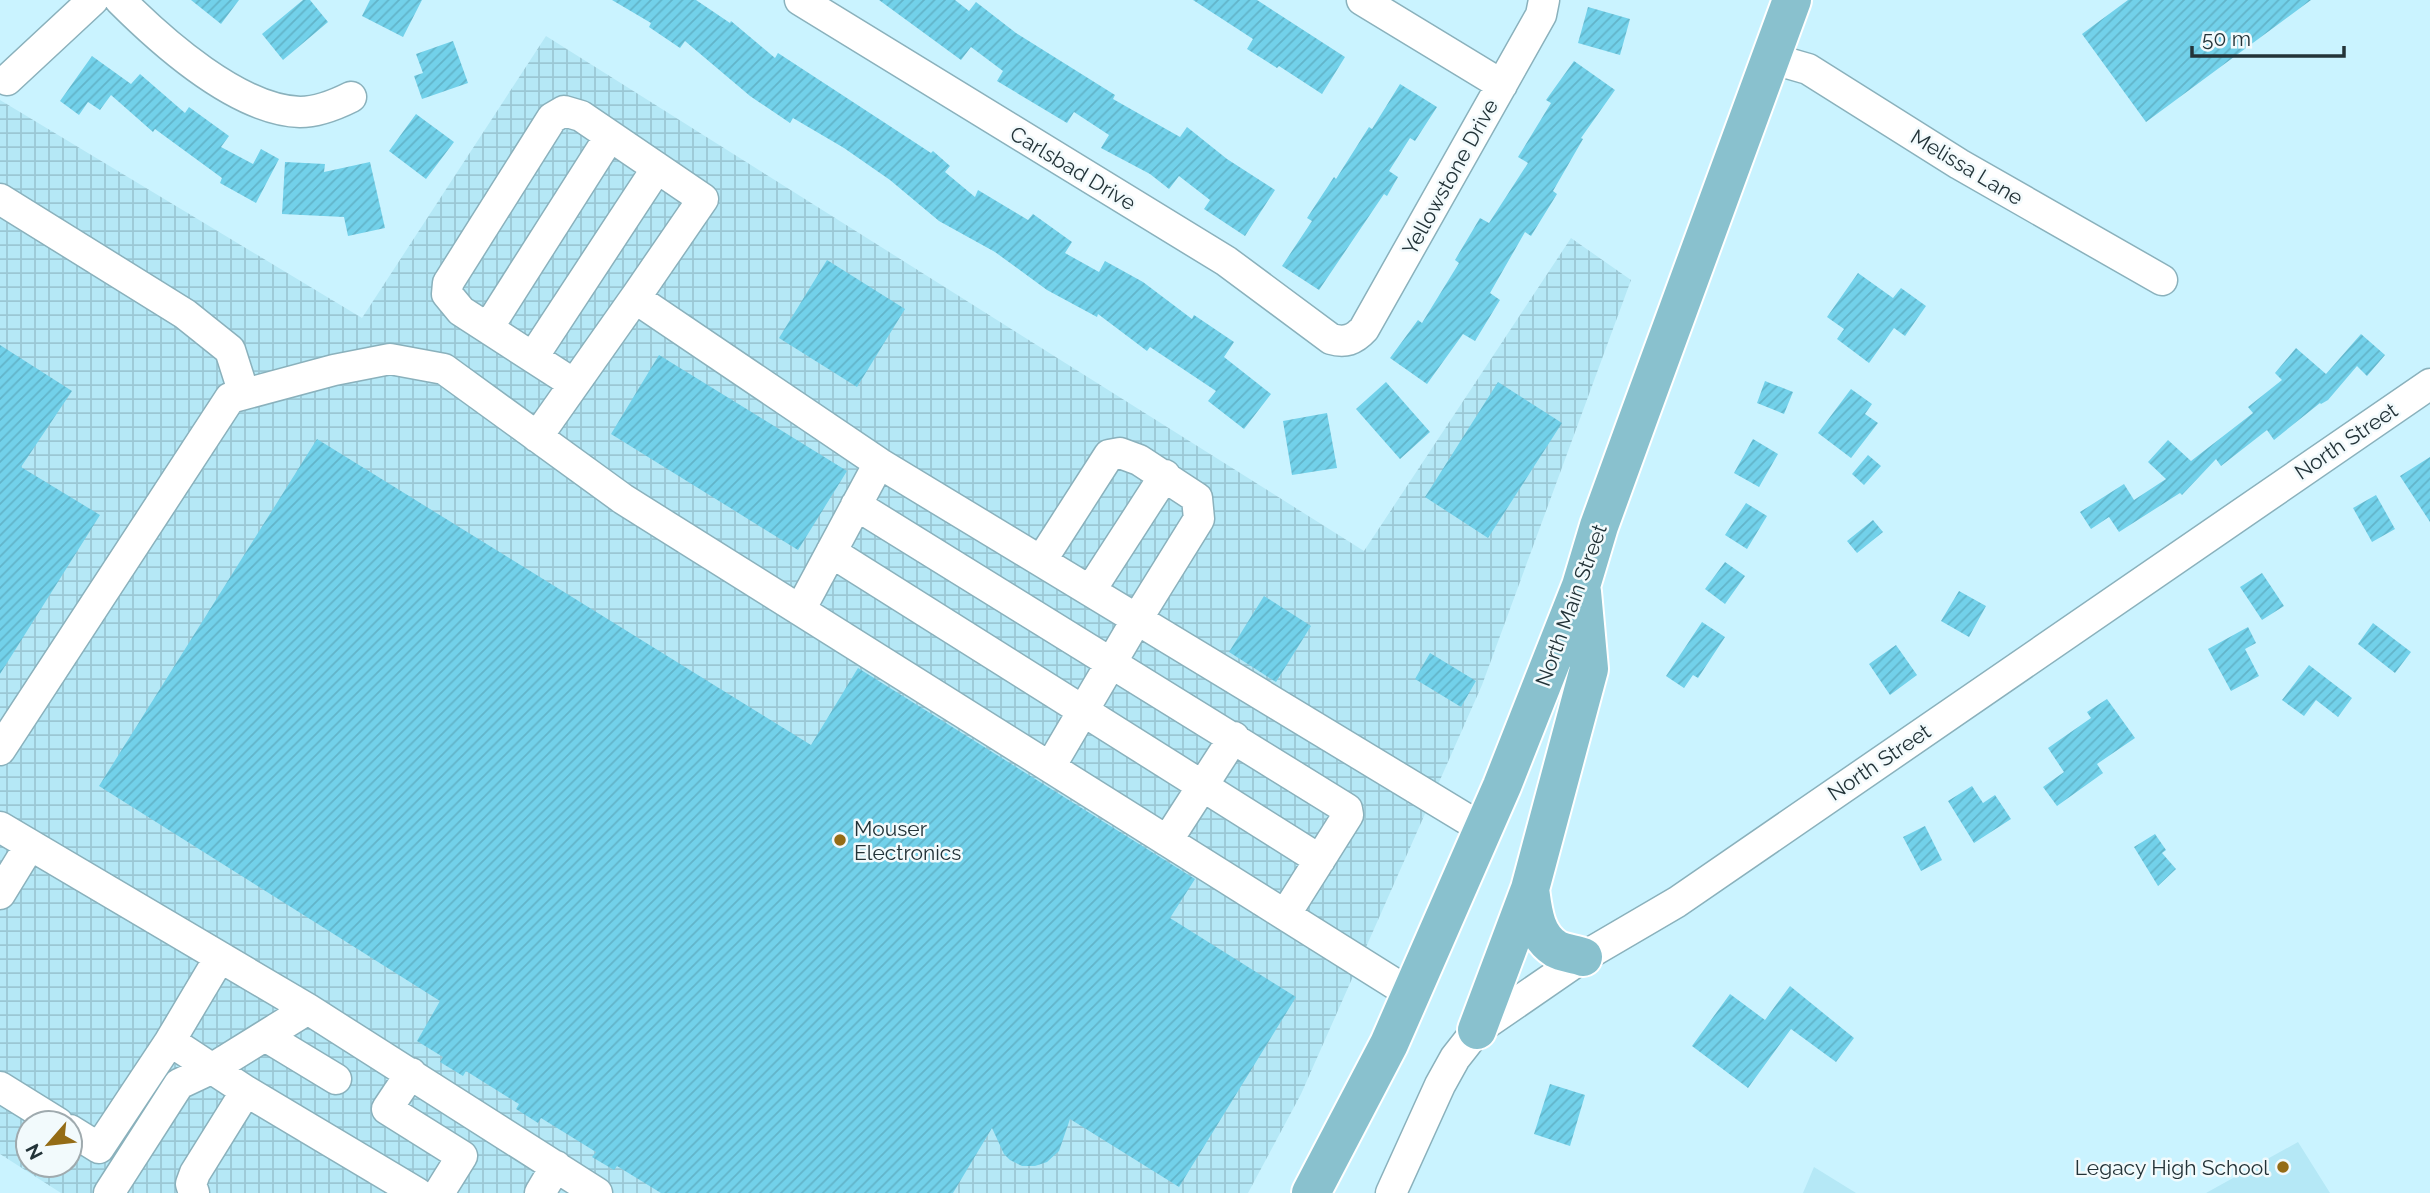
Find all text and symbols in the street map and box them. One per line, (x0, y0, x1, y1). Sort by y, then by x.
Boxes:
scale bar (2192, 14, 2344, 58)
text: 50 m (2202, 26, 2251, 51)
street label: Yellowstone Drive (1397, 95, 1503, 259)
street label: Carlsbad Drive (1006, 121, 1140, 215)
street label: Melissa Lane (1906, 124, 2028, 210)
street label: North Street (2290, 397, 2402, 485)
street label: North Main Street (1530, 521, 1612, 689)
street label: North Street (1823, 718, 1935, 806)
place label: Mouser Electronics (854, 816, 961, 865)
marker: Mouser Electronics (832, 832, 848, 848)
north arrow (14, 1109, 84, 1179)
text: N (21, 1140, 47, 1164)
place label: Legacy High School (2075, 1155, 2269, 1180)
marker: Legacy High School (2275, 1159, 2291, 1175)

